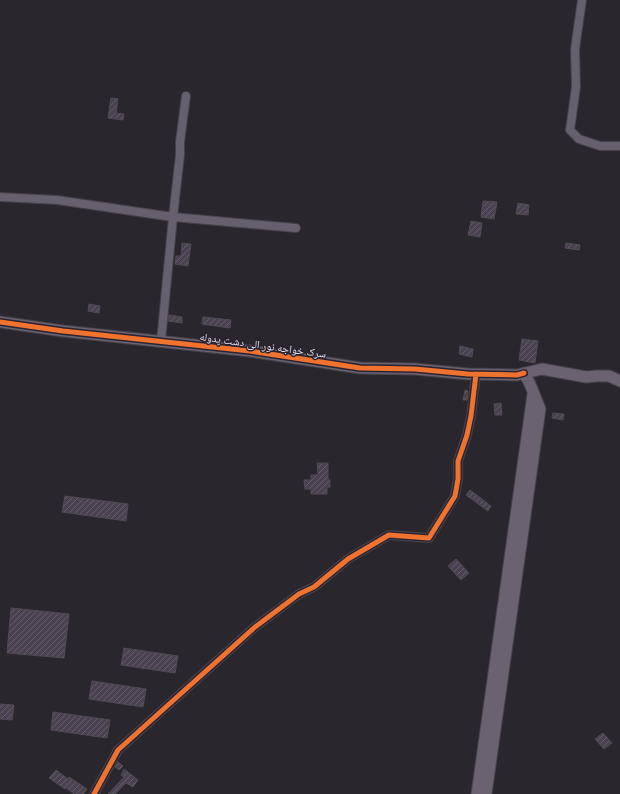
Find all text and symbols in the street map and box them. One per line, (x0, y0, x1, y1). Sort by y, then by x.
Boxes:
street label: سرک خواجه نور الی دشت پدوله (199, 329, 327, 361)

